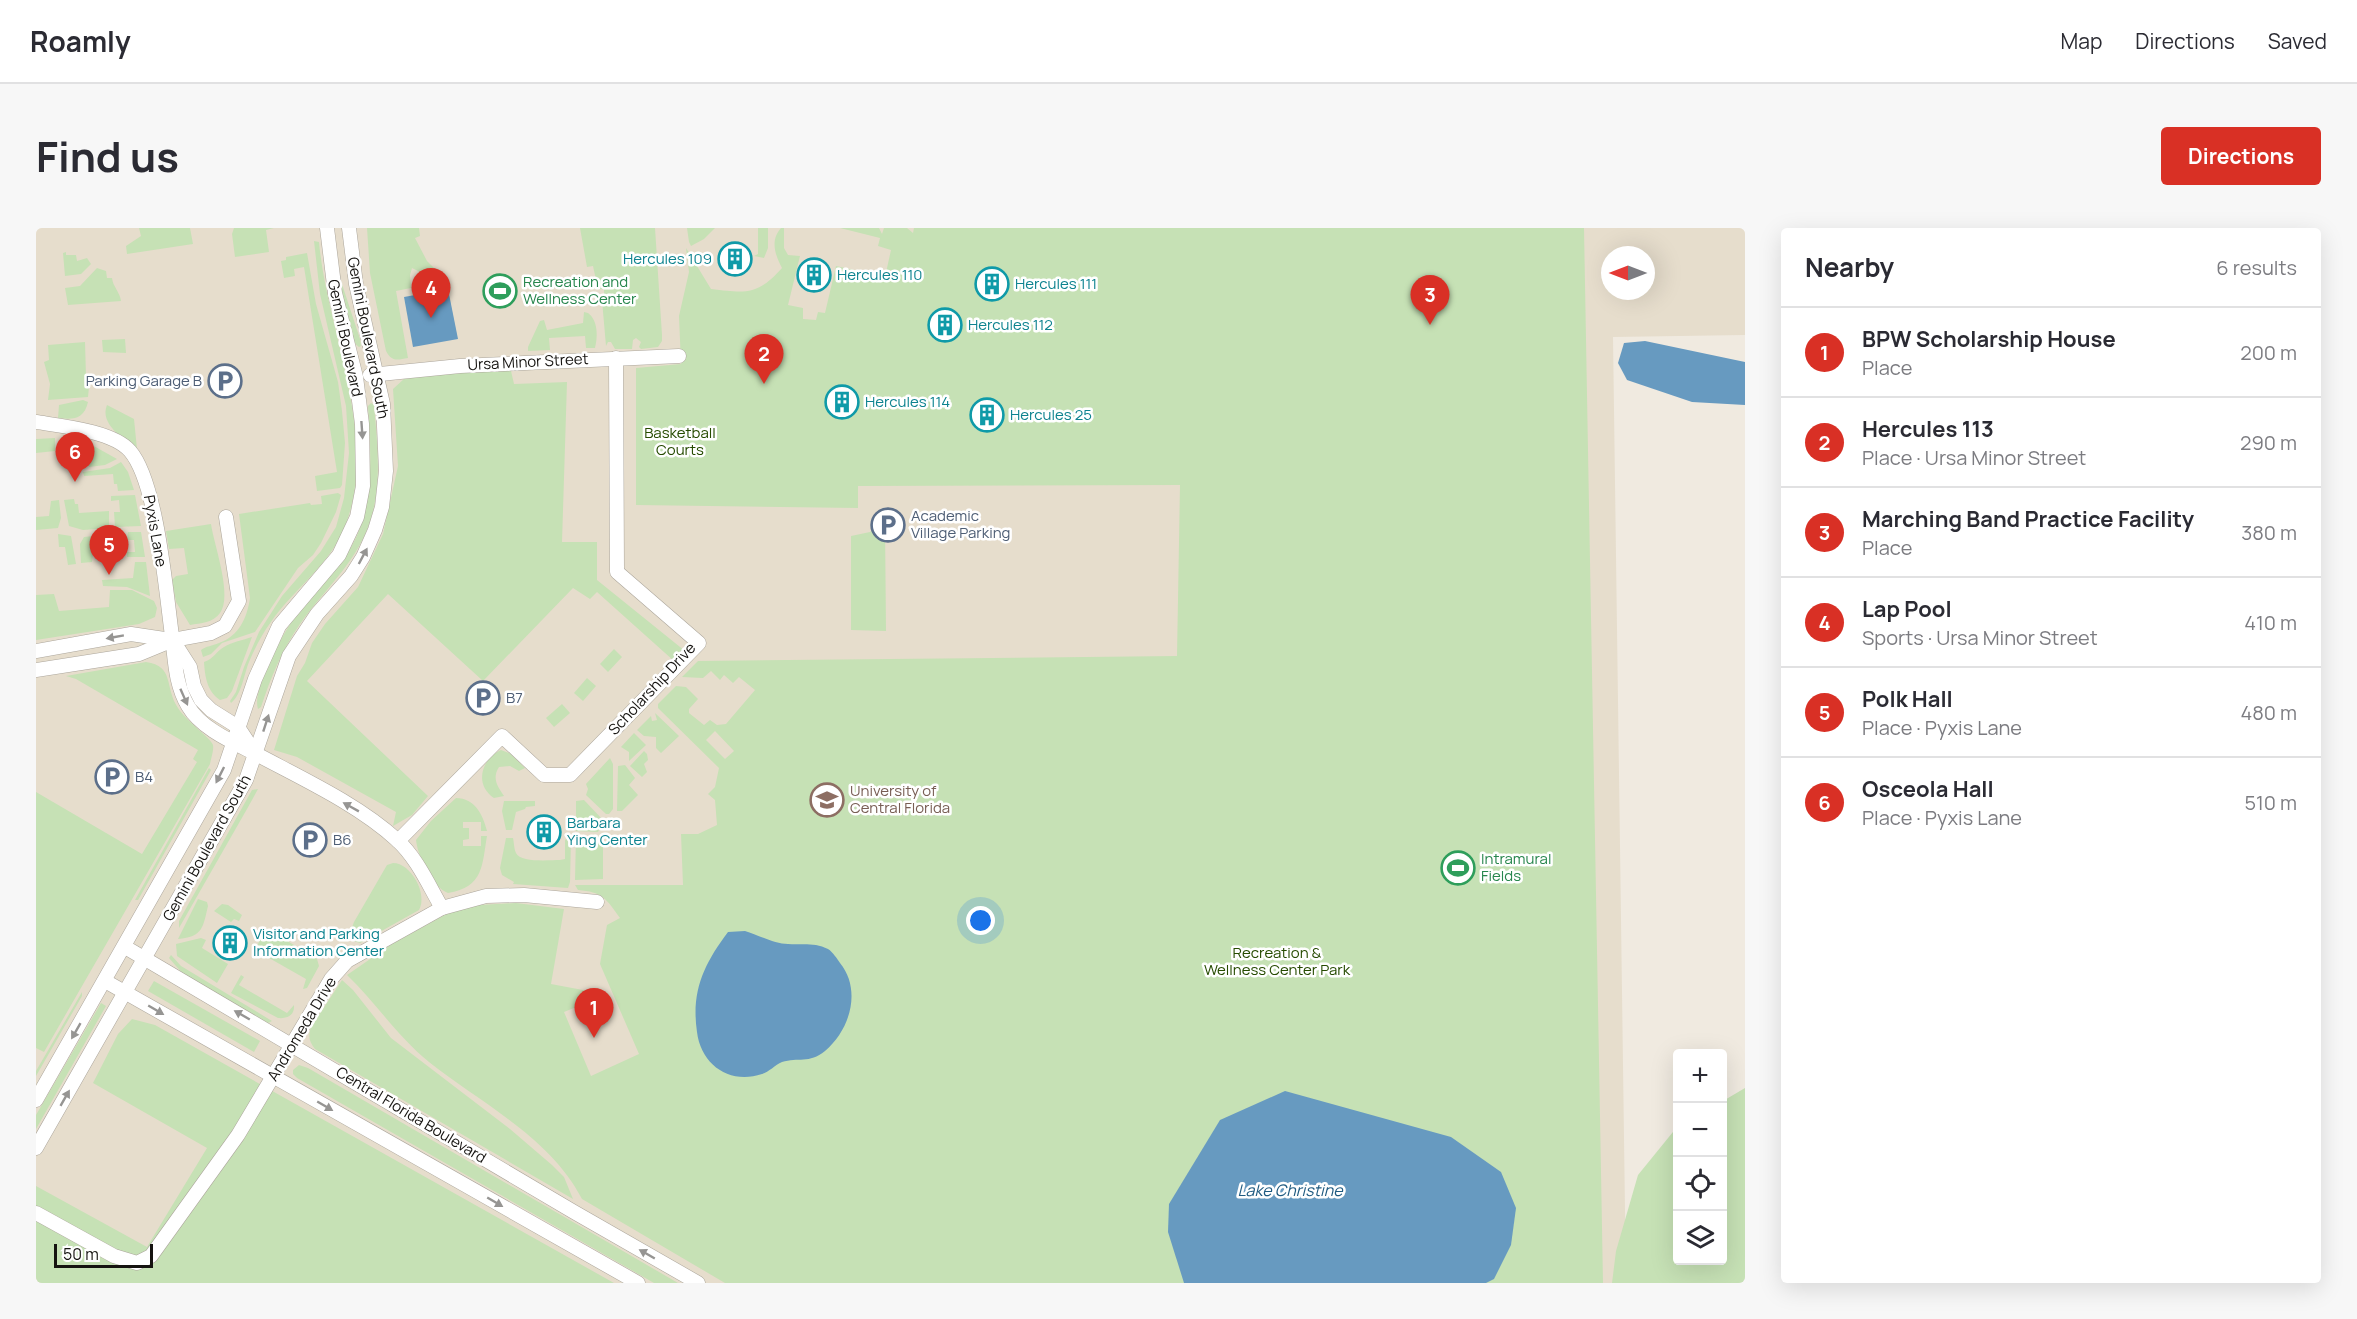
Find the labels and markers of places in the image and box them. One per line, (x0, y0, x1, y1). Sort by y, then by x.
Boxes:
building icon: Hercules 109 (717, 241, 753, 277)
place label: Hercules 109 (623, 248, 712, 269)
building icon: Hercules 110 (796, 257, 832, 293)
place label: Hercules 110 (837, 264, 923, 285)
building icon: Hercules 111 (974, 266, 1010, 302)
pin: 4 (412, 268, 450, 318)
place label: Recreation and Wellness Center (523, 271, 637, 309)
sports icon: Recreation and Wellness Center (482, 273, 518, 309)
place label: Hercules 111 (1015, 273, 1097, 294)
pin: 3 (1410, 276, 1450, 325)
building icon: Hercules 112 (927, 307, 963, 343)
place label: Hercules 112 (968, 314, 1053, 335)
pin: 2 (744, 334, 784, 384)
parking icon: Parking Garage B (207, 363, 243, 399)
place label: Parking Garage B (86, 370, 202, 391)
building icon: Hercules 114 (824, 384, 860, 420)
place label: Hercules 114 (865, 391, 950, 412)
building icon: Hercules 25 (969, 397, 1005, 433)
place label: Hercules 25 (1010, 404, 1092, 425)
pin: 6 (56, 432, 94, 482)
place label: Academic Village Parking (911, 505, 1010, 543)
parking icon: Academic Village Parking (870, 507, 906, 543)
pin: 5 (90, 526, 128, 575)
parking icon: B7 (465, 680, 501, 716)
place label: B7 (506, 687, 523, 708)
parking icon: B4 (94, 759, 130, 795)
place label: B4 (135, 766, 153, 787)
place label: University of Central Florida (850, 780, 950, 818)
school or university icon: University of Central Florida (809, 782, 845, 818)
place label: Barbara Ying Center (567, 812, 648, 850)
building icon: Barbara Ying Center (526, 814, 562, 850)
parking icon: B6 (292, 822, 328, 858)
place label: B6 (333, 829, 352, 850)
place label: Intramural Fields (1481, 848, 1551, 886)
sports icon: Intramural Fields (1440, 850, 1476, 886)
place label: Visitor and Parking Information Center (253, 923, 385, 961)
building icon: Visitor and Parking Information Center (212, 925, 248, 961)
pin: 1 (574, 988, 614, 1038)

